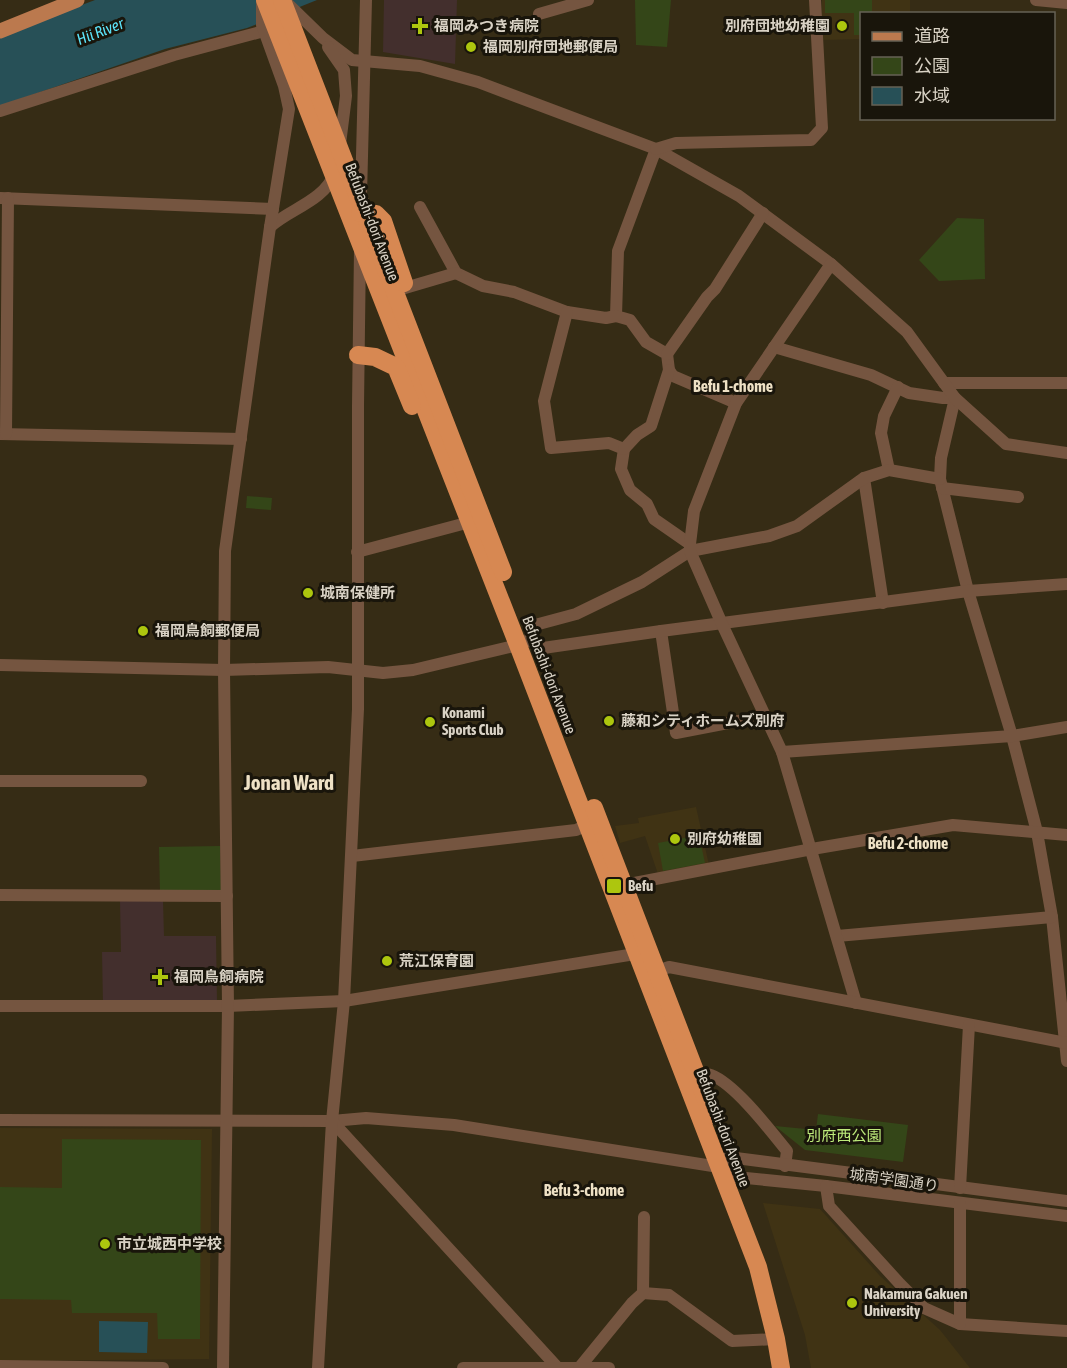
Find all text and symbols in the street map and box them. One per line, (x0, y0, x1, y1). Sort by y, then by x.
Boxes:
legend (860, 12, 1055, 120)
water label: Hii River (74, 13, 127, 48)
marker: 福岡みつき病院 (411, 17, 429, 35)
place label: 福岡みつき病院 (433, 17, 539, 34)
place label: 別府団地幼稚園 (725, 17, 830, 34)
marker: 別府団地幼稚園 (835, 19, 849, 33)
text: 道路 (914, 25, 950, 46)
place label: 福岡別府団地郵便局 (482, 38, 618, 55)
marker: 福岡別府団地郵便局 (464, 40, 478, 54)
text: 公園 (914, 55, 950, 76)
text: 水域 (914, 85, 950, 106)
street label: Befubashi-dori Avenue (342, 161, 403, 283)
district label: Befu 1-chome (693, 377, 773, 395)
place label: 城南保健所 (320, 584, 395, 601)
marker: 城南保健所 (301, 586, 315, 600)
street label: Befubashi-dori Avenue (519, 614, 580, 736)
place label: 福岡鳥飼郵便局 (154, 622, 260, 639)
marker: 福岡鳥飼郵便局 (136, 624, 150, 638)
place label: Konami Sports Club (442, 704, 504, 738)
place label: 藤和シティホームズ別府 (621, 712, 785, 729)
marker: 藤和シティホームズ別府 (602, 714, 616, 728)
marker: Konami Sports Club (423, 715, 437, 729)
district label: Jonan Ward (243, 770, 334, 794)
place label: 別府幼稚園 (687, 830, 762, 847)
marker: 別府幼稚園 (668, 832, 682, 846)
district label: Befu 2-chome (868, 834, 948, 852)
marker: Befu (605, 877, 623, 895)
place label: Befu (628, 877, 653, 894)
place label: 荒江保育園 (399, 952, 474, 969)
marker: 荒江保育園 (380, 954, 394, 968)
marker: 福岡鳥飼病院 (151, 968, 169, 986)
place label: 福岡鳥飼病院 (173, 968, 264, 985)
street label: Befubashi-dori Avenue (693, 1067, 754, 1189)
park label: 別府西公園 (806, 1127, 882, 1144)
street label: 城南学園通り (848, 1165, 940, 1194)
district label: Befu 3-chome (544, 1181, 624, 1199)
place label: 市立城西中学校 (117, 1235, 222, 1252)
marker: 市立城西中学校 (98, 1237, 112, 1251)
place label: Nakamura Gakuen University (864, 1285, 967, 1319)
marker: Nakamura Gakuen University (845, 1296, 859, 1310)

